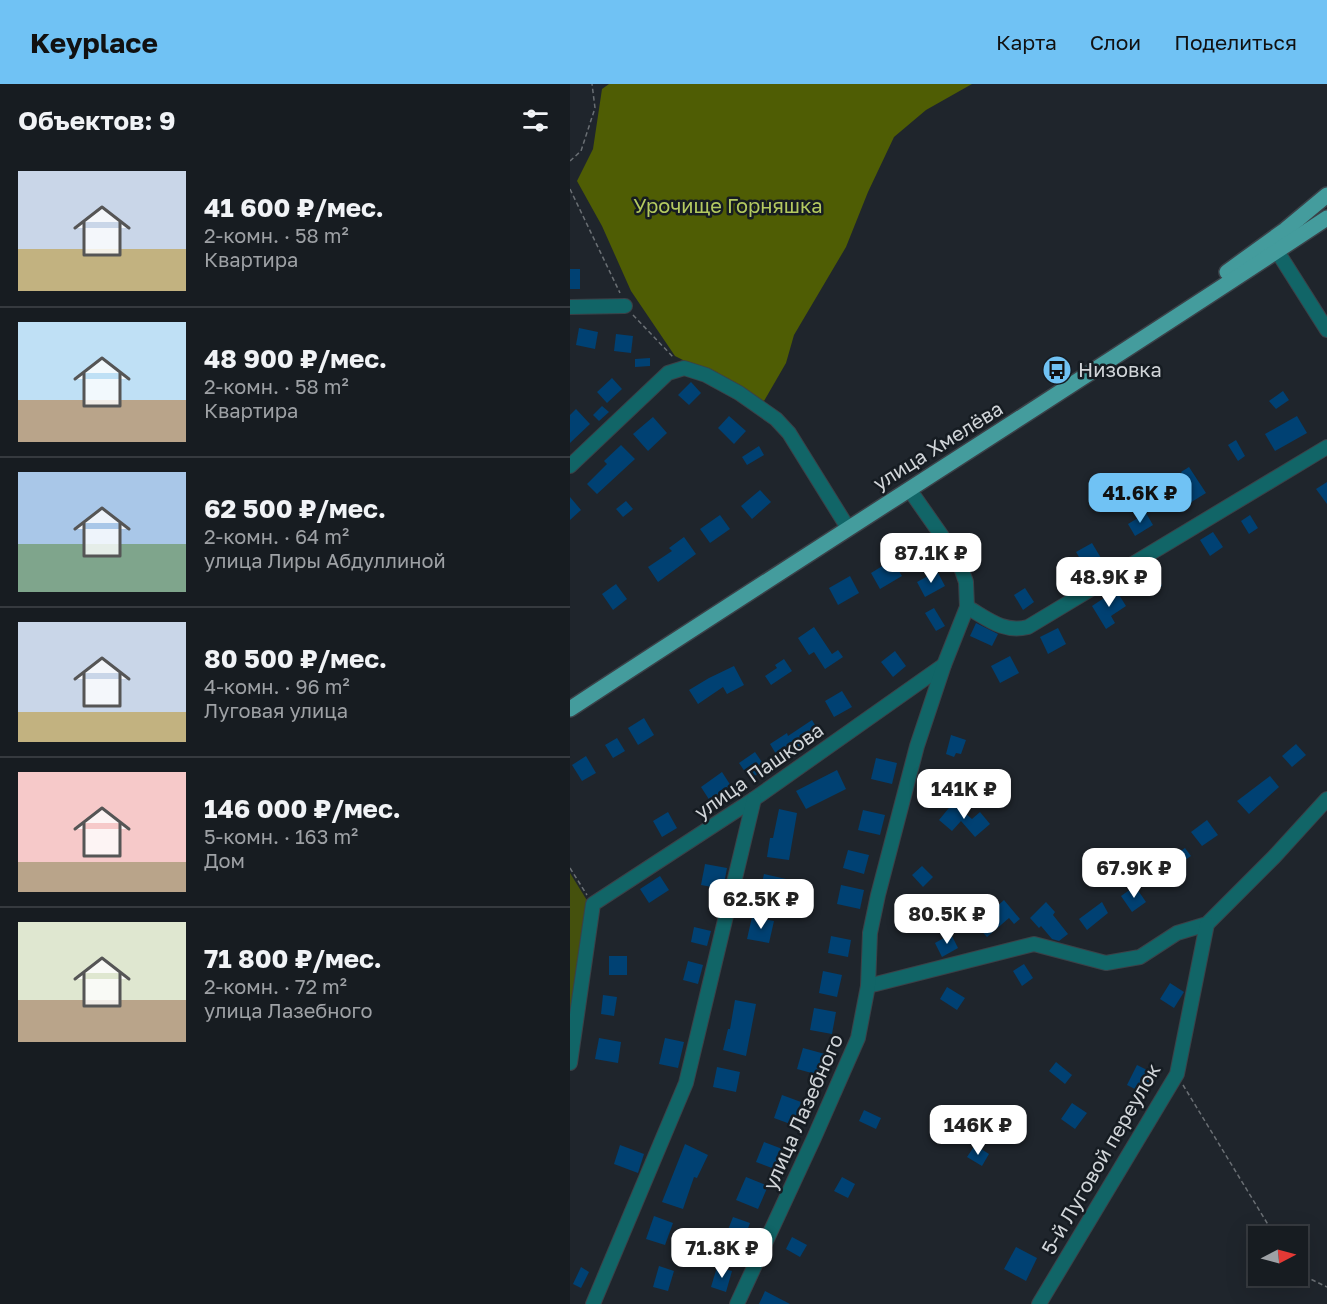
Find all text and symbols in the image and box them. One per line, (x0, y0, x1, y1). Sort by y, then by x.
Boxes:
text: Keyplace (30, 26, 158, 59)
text: Карта (996, 29, 1057, 55)
text: Слои (1090, 29, 1141, 55)
text: Поделиться (1174, 29, 1297, 55)
icon: filters (519, 104, 552, 137)
text: Объектов: 9 (18, 105, 176, 136)
text: 41 600 ₽/мес. (204, 192, 384, 223)
park label: Урочище Горняшка (633, 193, 823, 217)
icon: home (66, 195, 138, 267)
text: 2-комн. · 58 m² (204, 223, 349, 247)
text: Квартира (204, 247, 298, 271)
text: 48 900 ₽/мес. (204, 343, 387, 374)
icon: home (66, 346, 138, 418)
bus stop icon: Низовка (1041, 354, 1073, 386)
place label: Низовка (1078, 357, 1162, 381)
text: 2-комн. · 58 m² (204, 374, 349, 398)
street label: улица Хмелёва (868, 396, 1007, 495)
text: Квартира (204, 398, 298, 422)
pin: 41.6K ₽ (1085, 473, 1195, 524)
text: 41.6K ₽ (1103, 480, 1177, 504)
text: 62 500 ₽/мес. (204, 493, 386, 524)
icon: home (66, 496, 138, 568)
text: 2-комн. · 64 m² (204, 524, 349, 548)
pin: 87.1K ₽ (876, 533, 986, 584)
text: 87.1K ₽ (894, 540, 968, 564)
text: улица Лиры Абдуллиной (204, 548, 446, 572)
pin: 48.9K ₽ (1054, 557, 1164, 608)
text: 48.9K ₽ (1070, 564, 1148, 588)
text: 80 500 ₽/мес. (204, 643, 387, 674)
icon: home (66, 646, 138, 718)
text: 4-комн. · 96 m² (204, 674, 350, 698)
text: Луговая улица (204, 698, 348, 722)
street label: улица Пашкова (689, 717, 827, 824)
pin: 141K ₽ (915, 769, 1013, 820)
text: 141K ₽ (931, 776, 997, 800)
text: 146 000 ₽/мес. (204, 793, 401, 824)
icon: home (66, 796, 138, 868)
text: 5-комн. · 163 m² (204, 824, 358, 848)
text: Дом (204, 848, 245, 872)
pin: 67.9K ₽ (1079, 848, 1189, 899)
text: 67.9K ₽ (1096, 855, 1172, 879)
pin: 62.5K ₽ (706, 879, 816, 930)
text: 62.5K ₽ (723, 886, 799, 910)
pin: 80.5K ₽ (892, 894, 1002, 945)
text: 80.5K ₽ (908, 901, 986, 925)
text: 71 800 ₽/мес. (204, 943, 382, 974)
icon: home (66, 946, 138, 1018)
text: 2-комн. · 72 m² (204, 974, 347, 998)
text: улица Лазебного (204, 998, 372, 1022)
street label: улица Лазебного (757, 1030, 847, 1193)
street label: 5-й Луговой переулок (1036, 1059, 1165, 1258)
pin: 146K ₽ (929, 1105, 1027, 1156)
text: 146K ₽ (944, 1112, 1012, 1136)
north arrow (1248, 1226, 1308, 1286)
map controls (1248, 1226, 1308, 1286)
pin: 71.8K ₽ (667, 1228, 777, 1279)
text: 71.8K ₽ (685, 1235, 759, 1259)

